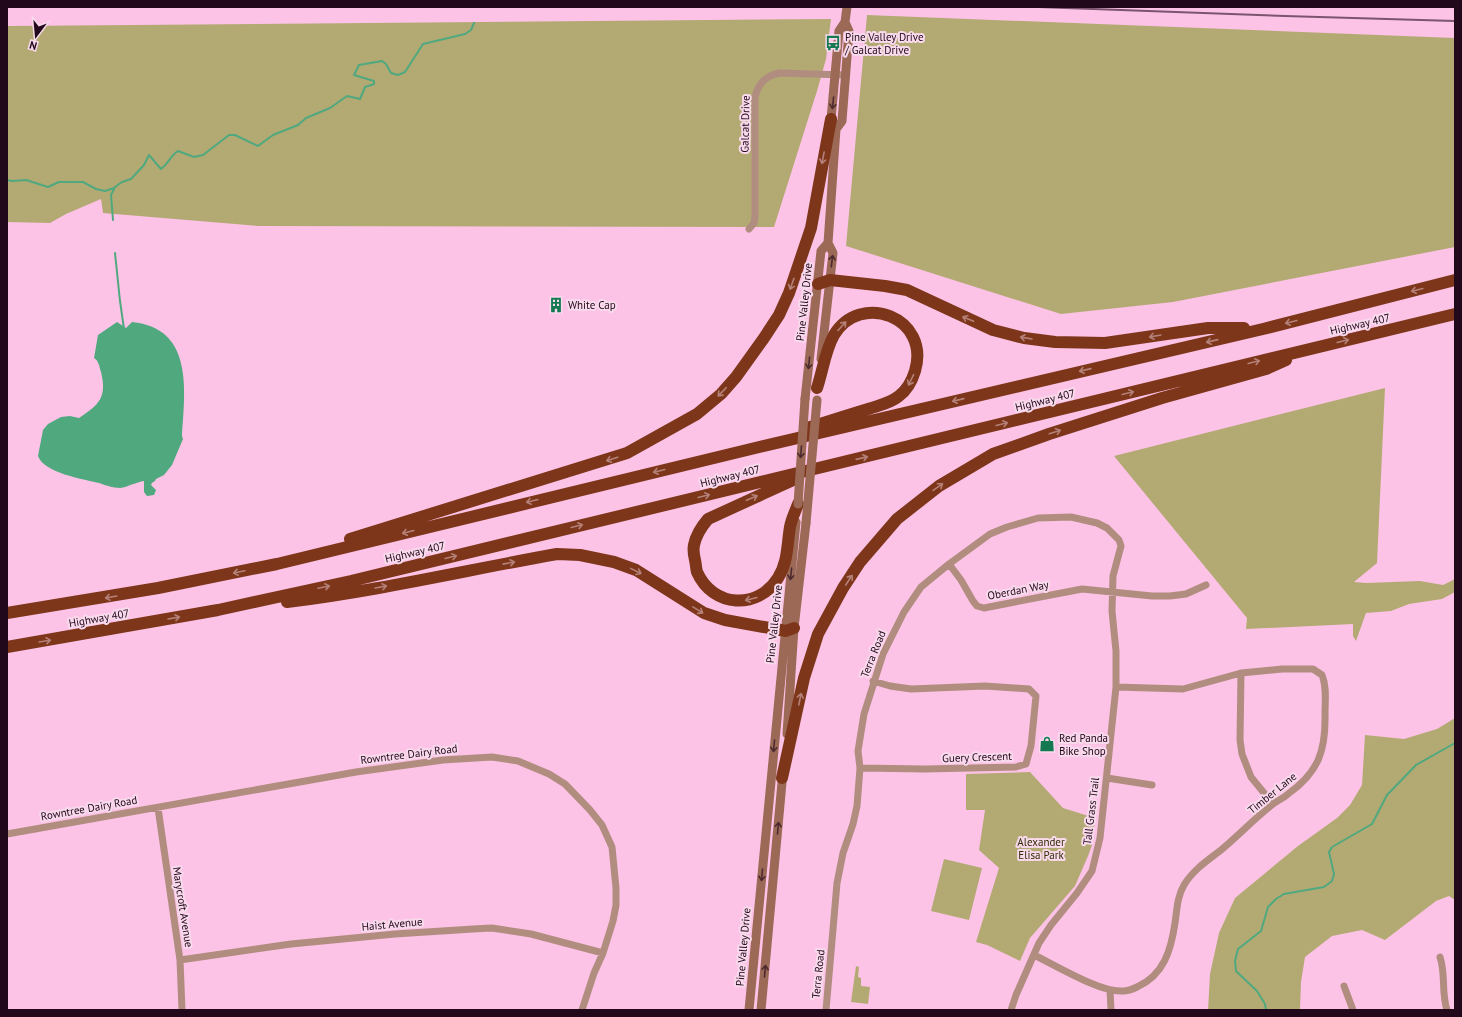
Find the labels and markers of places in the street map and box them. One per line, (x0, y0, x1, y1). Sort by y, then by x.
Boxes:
place label: Pine Valley Drive / Galcat Drive (844, 30, 924, 57)
bus stop icon: Pine Valley Drive / Galcat Drive (824, 34, 842, 52)
building icon: White Cap (547, 296, 565, 314)
place label: White Cap (568, 298, 616, 312)
place label: Red Panda Bike Shop (1059, 731, 1108, 758)
shop icon: Red Panda Bike Shop (1038, 735, 1056, 753)

